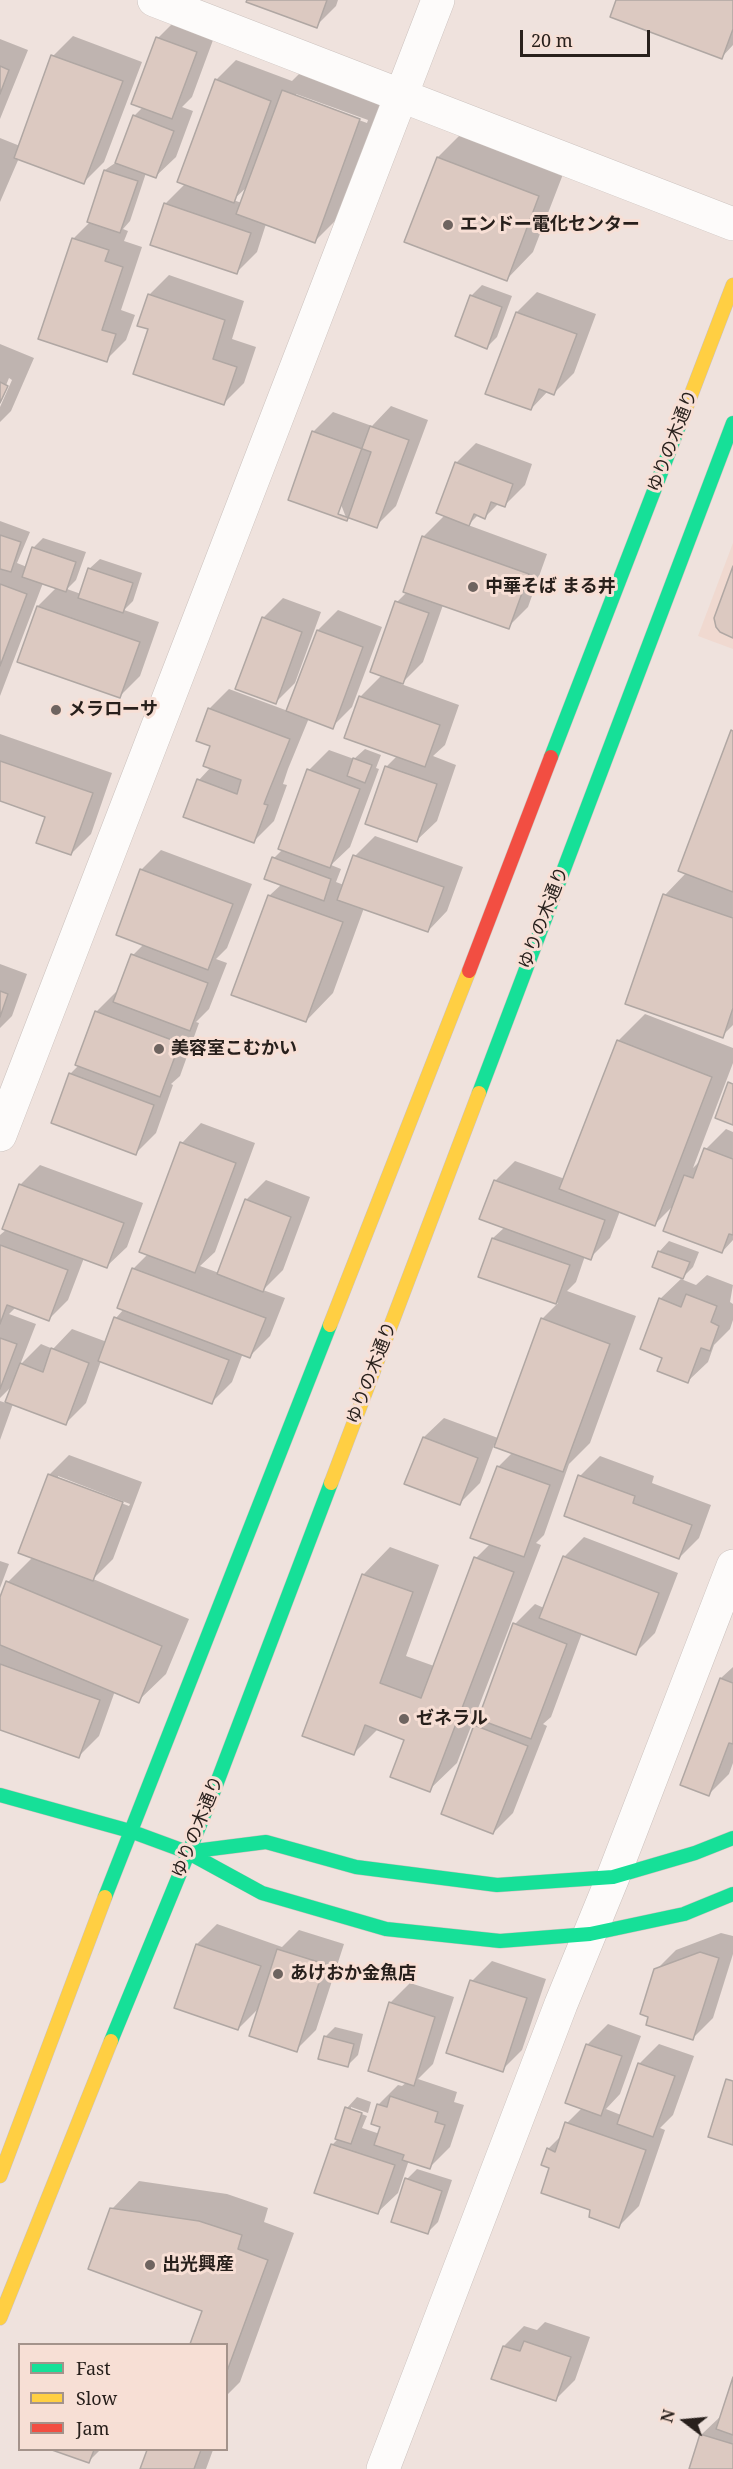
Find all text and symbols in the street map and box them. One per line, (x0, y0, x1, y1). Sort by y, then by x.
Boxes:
scale bar (523, 18, 654, 56)
text: 20 m (531, 28, 573, 52)
place label: エンドー電化センター (460, 214, 640, 236)
marker: エンドー電化センター (441, 218, 455, 232)
street label: ゆりの木通り (644, 387, 702, 495)
place label: 中華そば まる井 (485, 576, 616, 598)
marker: 中華そば まる井 (466, 580, 480, 594)
place label: メラローサ (68, 699, 158, 721)
marker: メラローサ (49, 703, 63, 717)
street label: ゆりの木通り (515, 864, 573, 972)
place label: 美容室こむかい (171, 1038, 297, 1060)
marker: 美容室こむかい (152, 1042, 166, 1056)
street label: ゆりの木通り (343, 1319, 401, 1427)
place label: ゼネラル (416, 1708, 488, 1730)
marker: ゼネラル (397, 1712, 411, 1726)
street label: ゆりの木通り (168, 1773, 228, 1881)
place label: あけおか金魚店 (290, 1963, 416, 1985)
marker: あけおか金魚店 (271, 1967, 285, 1981)
place label: 出光興産 (162, 2254, 234, 2276)
marker: 出光興産 (143, 2258, 157, 2272)
legend (18, 2343, 228, 2451)
text: Fast (76, 2356, 111, 2380)
text: Slow (76, 2386, 117, 2410)
north arrow (655, 2391, 715, 2451)
text: N (655, 2407, 680, 2425)
text: Jam (76, 2416, 110, 2440)

